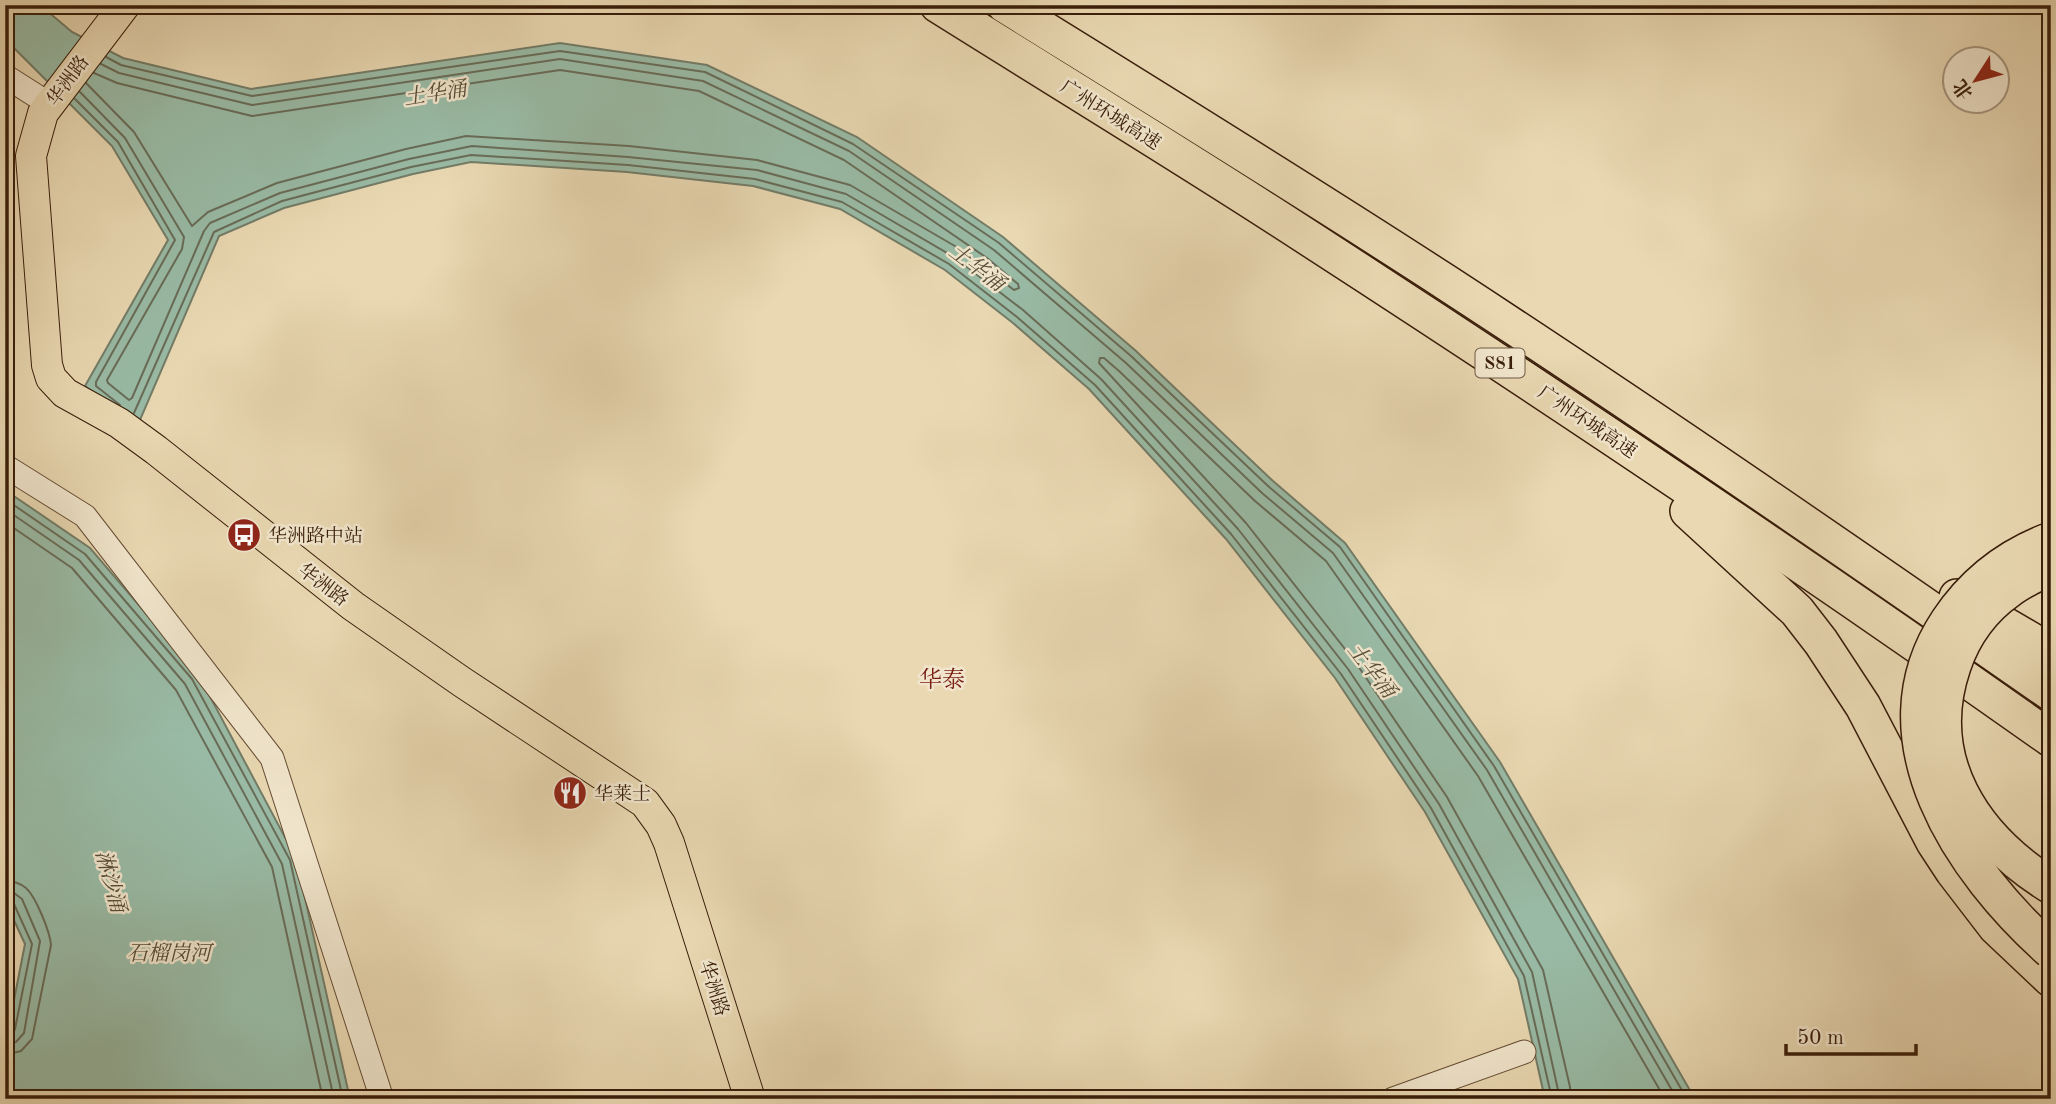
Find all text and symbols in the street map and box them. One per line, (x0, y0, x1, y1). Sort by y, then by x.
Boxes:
north arrow (1940, 46, 2010, 116)
street label: 华洲路 (43, 52, 93, 110)
street label: 广州环城高速 (1056, 75, 1165, 154)
text: 北 (1949, 75, 1978, 103)
water label: 土华涌 (402, 77, 470, 110)
water label: 土华涌 (945, 239, 1010, 297)
road number: S81 (1476, 348, 1524, 377)
street label: 广州环城高速 (1534, 381, 1641, 463)
bus stop icon: 华洲路中站 (225, 516, 263, 554)
place label: 华洲路中站 (268, 526, 363, 547)
street label: 华洲路 (294, 560, 352, 611)
water label: 土华涌 (1343, 638, 1401, 704)
district label: 华泰 (919, 667, 965, 692)
restaurant icon: 华莱士 (551, 774, 589, 812)
place label: 华莱士 (594, 784, 651, 805)
water label: 淋沙涌 (91, 848, 130, 916)
water label: 石榴岗河 (127, 942, 215, 965)
street label: 华洲路 (695, 958, 732, 1019)
scale bar (1786, 1013, 1916, 1057)
text: 50 m (1797, 1028, 1844, 1049)

